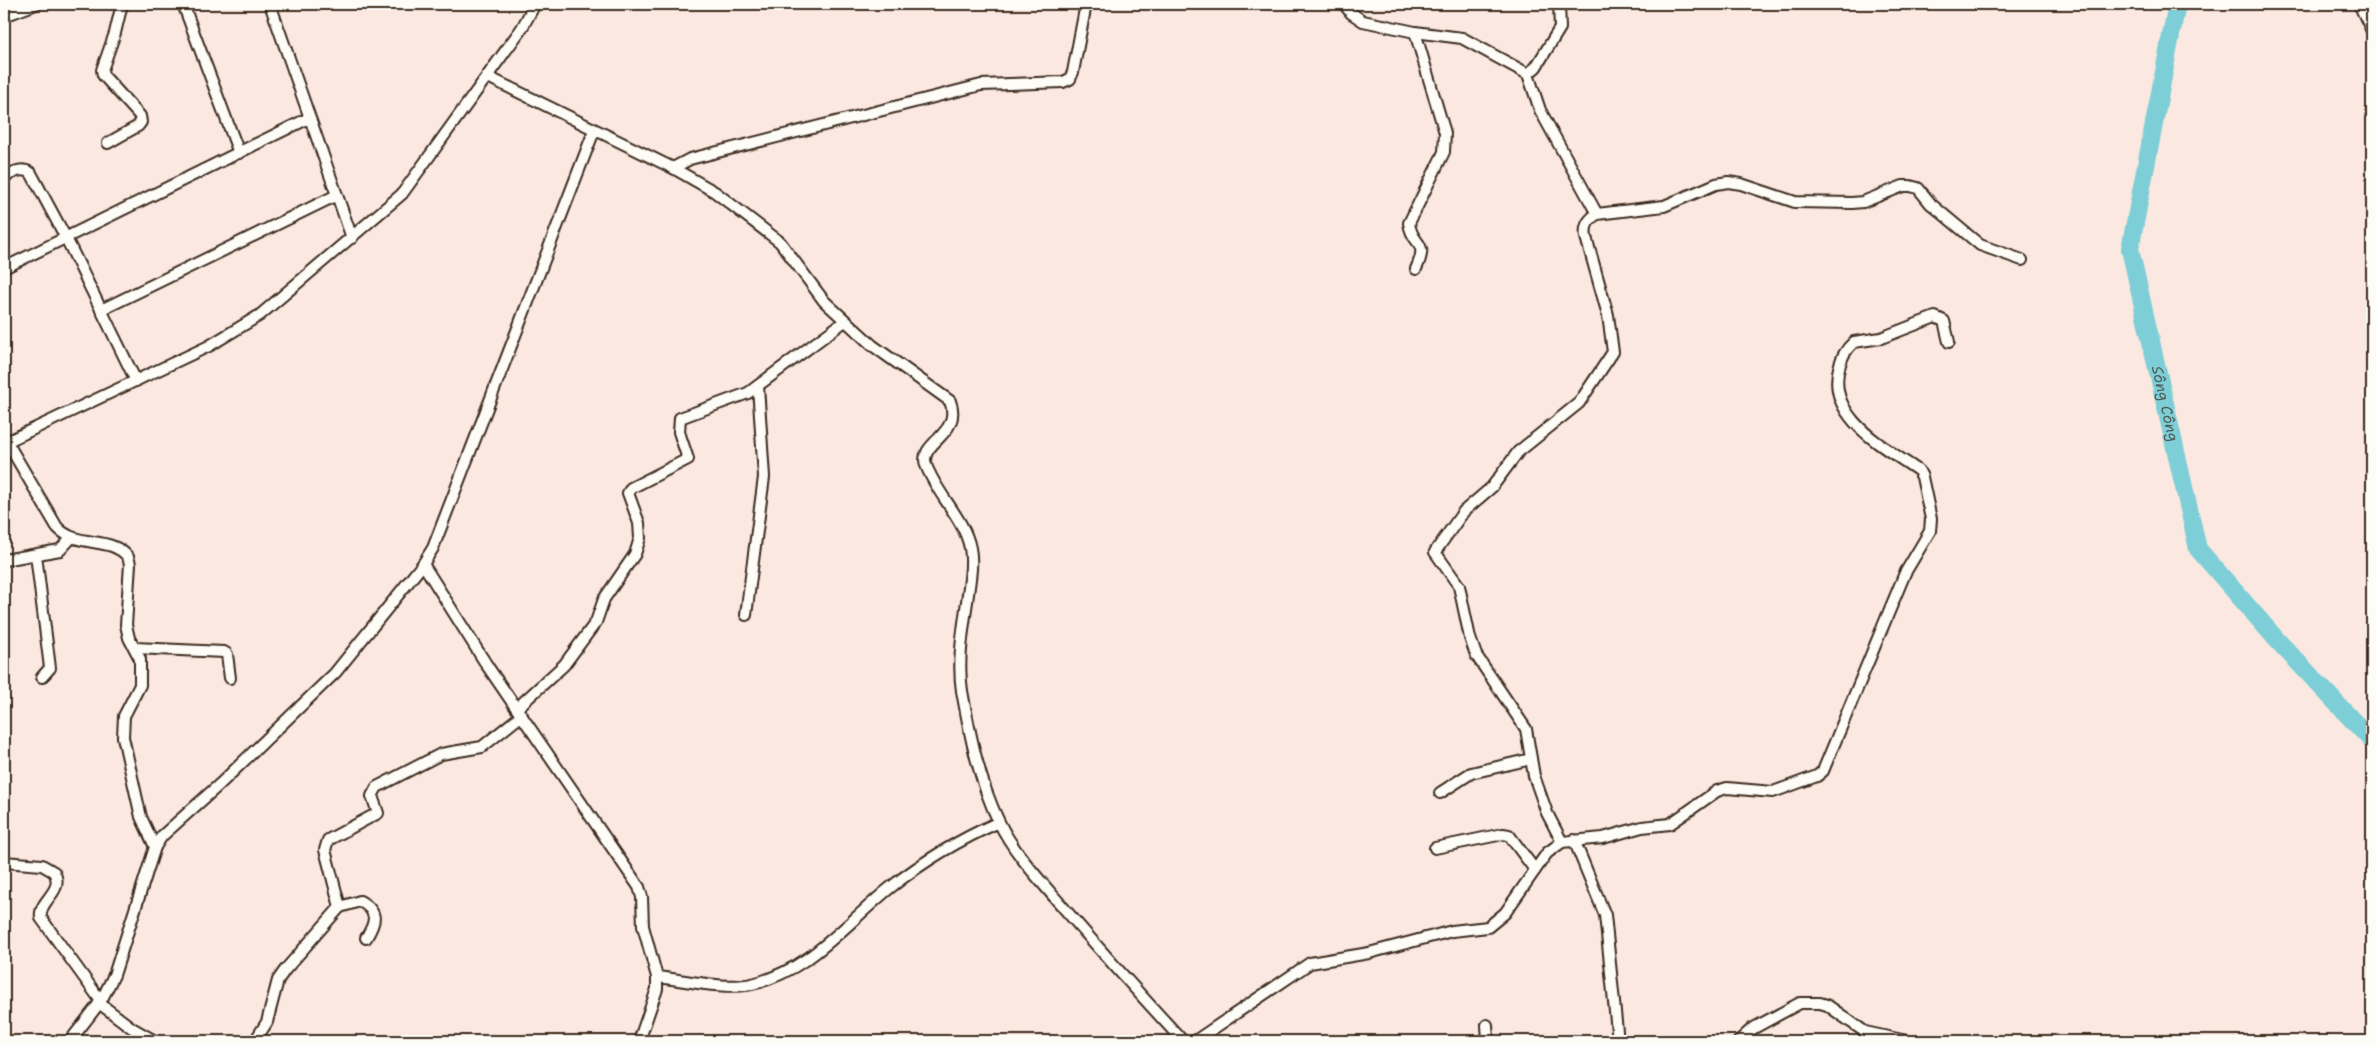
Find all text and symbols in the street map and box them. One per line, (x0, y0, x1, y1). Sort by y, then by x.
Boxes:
water label: Sông Công (2147, 364, 2183, 444)

